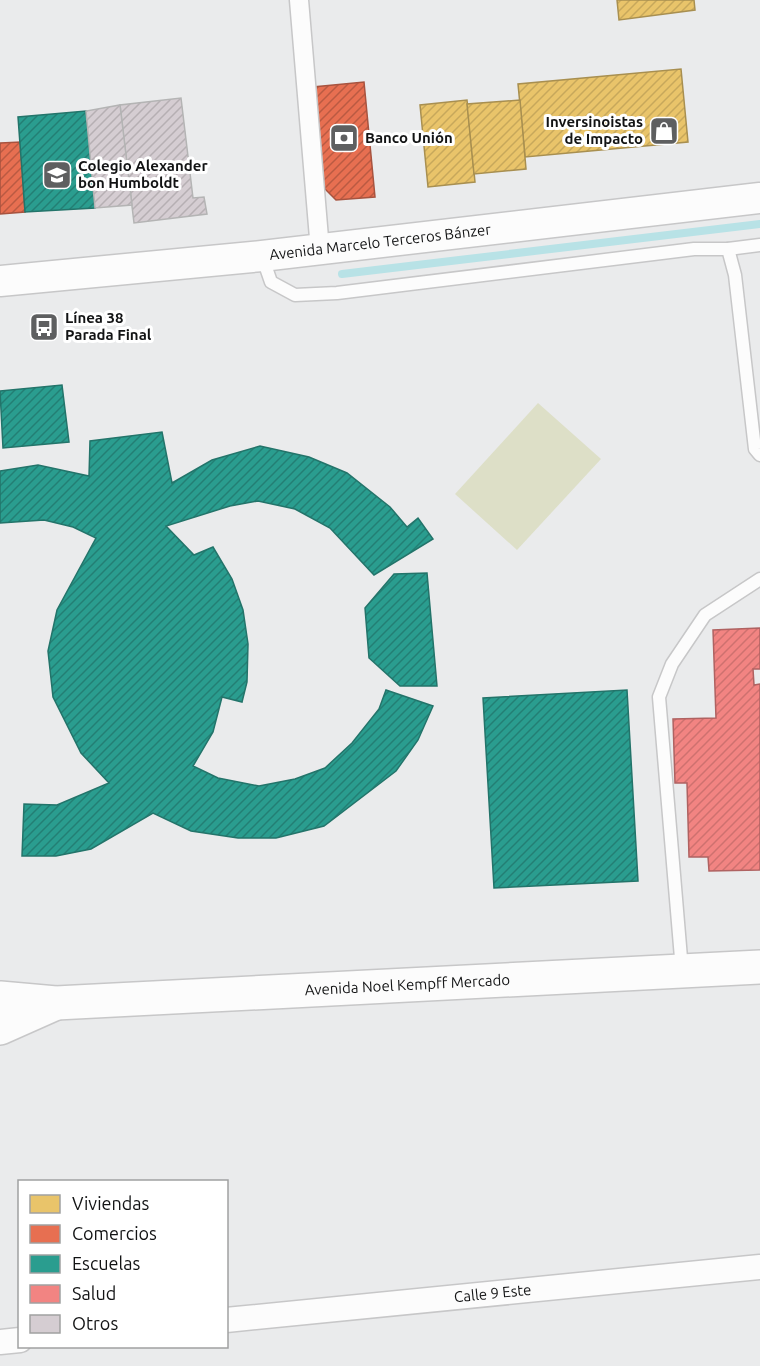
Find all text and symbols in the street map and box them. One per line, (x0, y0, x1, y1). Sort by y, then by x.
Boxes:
place label: Inversinoistas de Impacto (545, 113, 643, 147)
shop icon: Inversinoistas de Impacto (648, 115, 680, 147)
bank icon: Banco Unión (328, 122, 360, 154)
place label: Banco Unión (365, 129, 453, 146)
place label: Colegio Alexander bon Humboldt (78, 157, 208, 191)
school or university icon: Colegio Alexander bon Humboldt (41, 159, 73, 191)
street label: Avenida Marcelo Terceros Bánzer (268, 220, 492, 263)
place label: Línea 38 Parada Final (65, 309, 152, 343)
bus stop icon: Línea 38 Parada Final (28, 311, 60, 343)
street label: Avenida Noel Kempff Mercado (304, 971, 510, 998)
legend (18, 1180, 228, 1348)
text: Viviendas (72, 1193, 149, 1213)
text: Comercios (72, 1223, 157, 1243)
text: Escuelas (72, 1253, 140, 1273)
street label: Calle 9 Este (453, 1281, 532, 1305)
text: Salud (72, 1283, 116, 1303)
text: Otros (72, 1313, 118, 1333)

